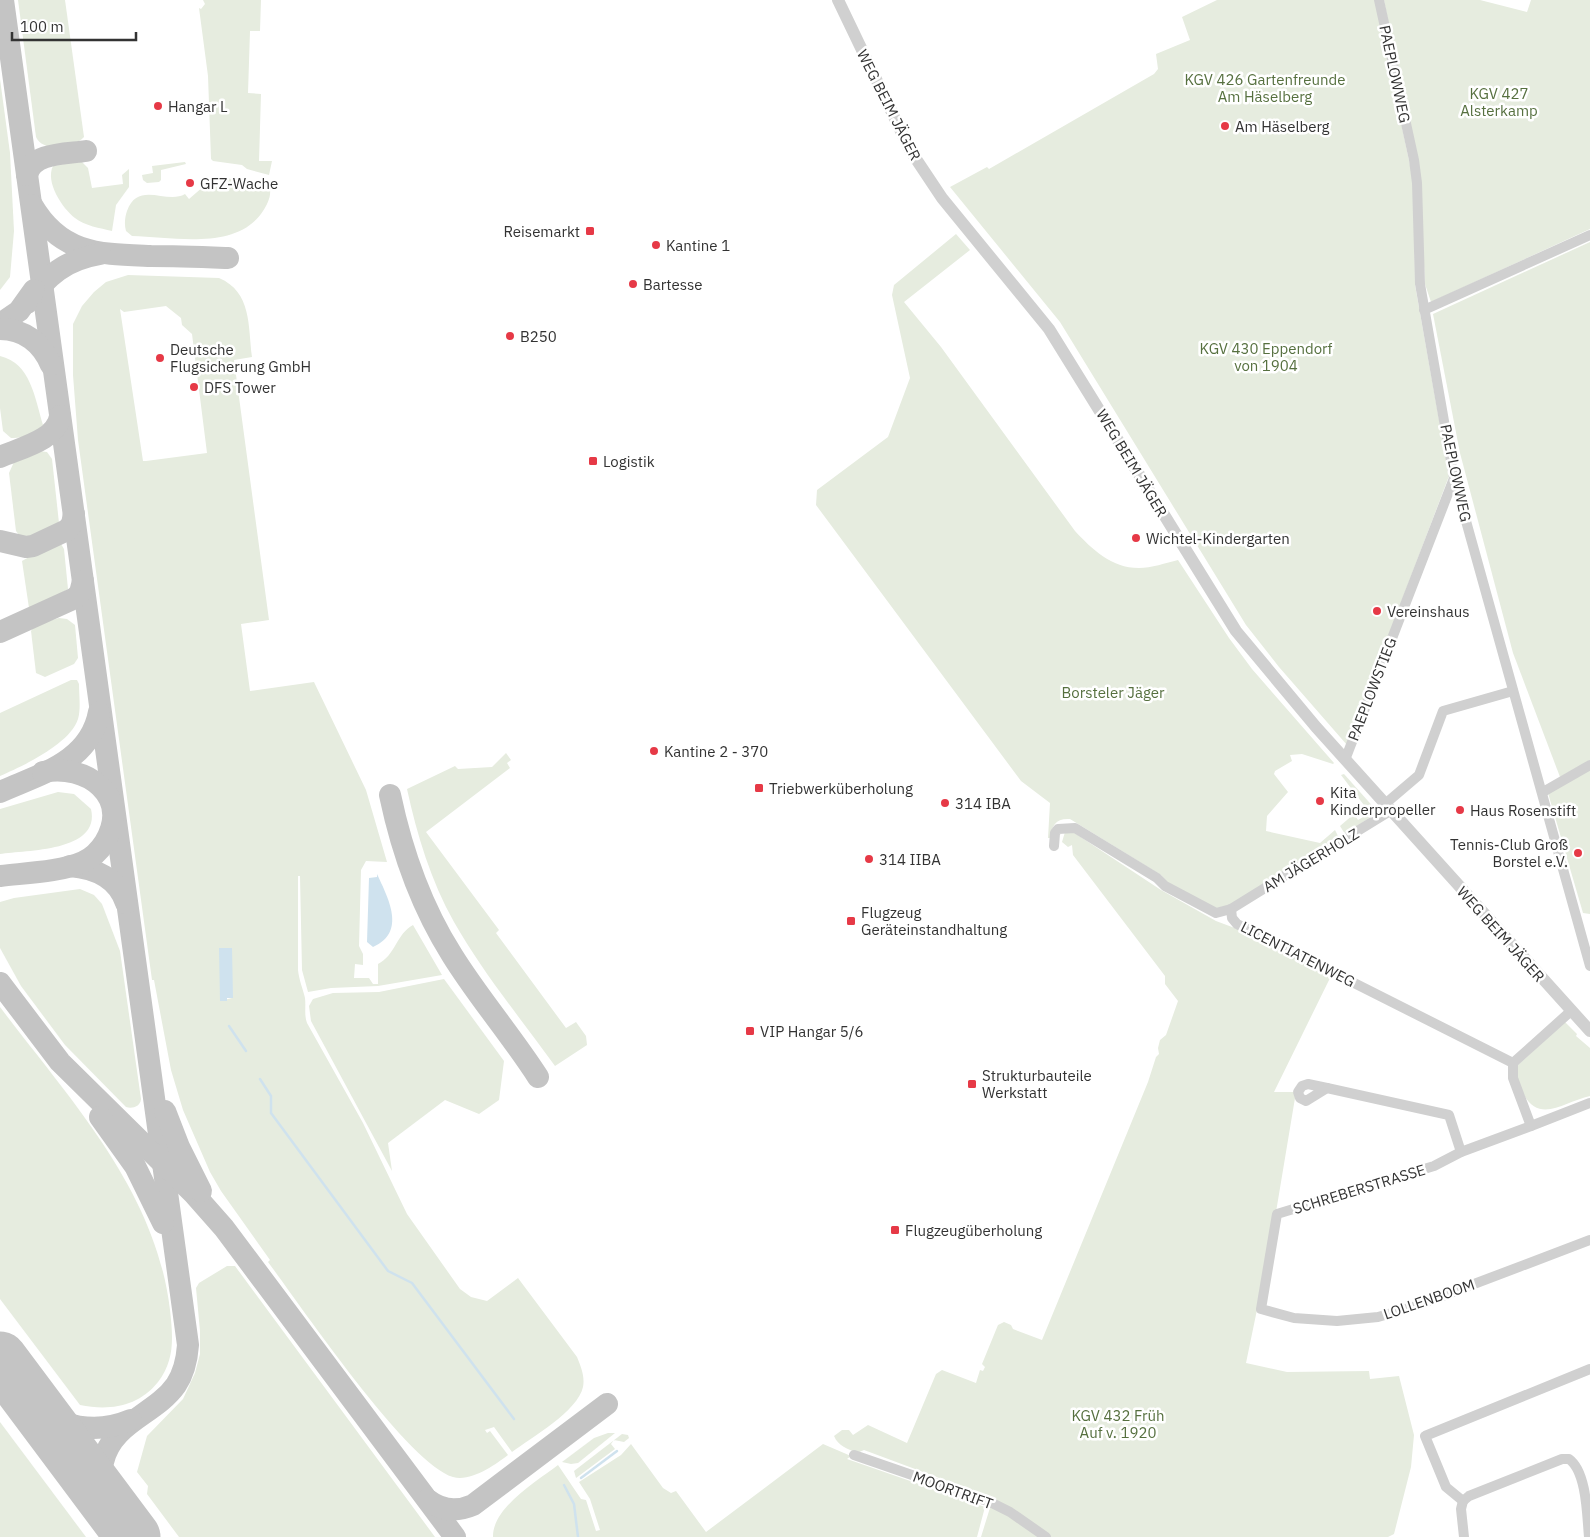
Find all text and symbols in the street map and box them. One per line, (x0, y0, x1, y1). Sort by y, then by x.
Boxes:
scale bar (12, 10, 136, 42)
text: 100 m (20, 17, 64, 36)
street label: PAEPLOWWEG (1375, 23, 1415, 125)
street label: WEG BEIM JÄGER (853, 46, 925, 164)
park label: KGV 426 Gartenfreunde Am Häselberg (1184, 70, 1346, 106)
park label: KGV 427 Alsterkamp (1460, 84, 1538, 120)
place label: Hangar L (168, 97, 228, 116)
marker: Hangar L (152, 100, 164, 112)
place label: Am Häselberg (1235, 117, 1330, 136)
marker: Am Häselberg (1219, 120, 1231, 132)
place label: GFZ-Wache (200, 174, 278, 193)
marker: GFZ-Wache (184, 177, 196, 189)
place label: Reisemarkt (503, 222, 580, 241)
marker: Reisemarkt (584, 225, 596, 237)
place label: Kantine 1 (666, 236, 730, 255)
marker: Kantine 1 (650, 239, 662, 251)
place label: Bartesse (643, 275, 703, 294)
marker: Bartesse (627, 278, 639, 290)
place label: B250 (520, 327, 557, 346)
marker: B250 (504, 330, 516, 342)
park label: KGV 430 Eppendorf von 1904 (1200, 339, 1333, 375)
place label: Deutsche Flugsicherung GmbH (170, 340, 311, 376)
marker: Deutsche Flugsicherung GmbH (154, 352, 166, 364)
place label: DFS Tower (204, 378, 276, 397)
marker: DFS Tower (188, 381, 200, 393)
street label: WEG BEIM JÄGER (1092, 406, 1172, 520)
street label: PAEPLOWWEG (1436, 422, 1476, 524)
place label: Logistik (603, 452, 655, 471)
marker: Logistik (587, 455, 599, 467)
place label: Wichtel-Kindergarten (1146, 529, 1290, 548)
marker: Wichtel-Kindergarten (1130, 532, 1142, 544)
place label: Vereinshaus (1387, 602, 1470, 621)
marker: Vereinshaus (1371, 605, 1383, 617)
street label: PAEPLOWSTIEG (1344, 635, 1400, 743)
park label: Borsteler Jäger (1062, 683, 1165, 702)
place label: Kantine 2 - 370 (664, 742, 768, 761)
marker: Kantine 2 - 370 (648, 745, 660, 757)
place label: Triebwerküberholung (769, 779, 913, 798)
marker: Triebwerküberholung (753, 782, 765, 794)
place label: Kita Kinderpropeller (1330, 783, 1436, 819)
place label: 314 IBA (955, 794, 1011, 813)
marker: Kita Kinderpropeller (1314, 795, 1326, 807)
marker: 314 IBA (939, 797, 951, 809)
place label: Haus Rosenstift (1470, 801, 1576, 820)
marker: Haus Rosenstift (1454, 804, 1466, 816)
street label: AM JÄGERHOLZ (1260, 824, 1363, 896)
place label: Tennis-Club Groß Borstel e.V. (1450, 835, 1568, 871)
marker: Tennis-Club Groß Borstel e.V. (1572, 847, 1584, 859)
place label: 314 IIBA (879, 850, 941, 869)
marker: 314 IIBA (863, 853, 875, 865)
street label: WEG BEIM JÄGER (1453, 882, 1549, 986)
place label: Flugzeug Geräteinstandhaltung (861, 903, 1007, 939)
marker: Flugzeug Geräteinstandhaltung (845, 915, 857, 927)
street label: LICENTIATENWEG (1238, 917, 1358, 991)
place label: VIP Hangar 5/6 (760, 1022, 864, 1041)
marker: VIP Hangar 5/6 (744, 1025, 756, 1037)
place label: Strukturbauteile Werkstatt (982, 1066, 1092, 1102)
marker: Strukturbauteile Werkstatt (966, 1078, 978, 1090)
street label: SCHREBERSTRASSE (1290, 1160, 1428, 1218)
place label: Flugzeugüberholung (905, 1221, 1042, 1240)
marker: Flugzeugüberholung (889, 1224, 901, 1236)
street label: LOLLENBOOM (1381, 1275, 1477, 1323)
park label: KGV 432 Früh Auf v. 1920 (1071, 1406, 1165, 1442)
street label: MOORTRIFT (910, 1467, 996, 1513)

